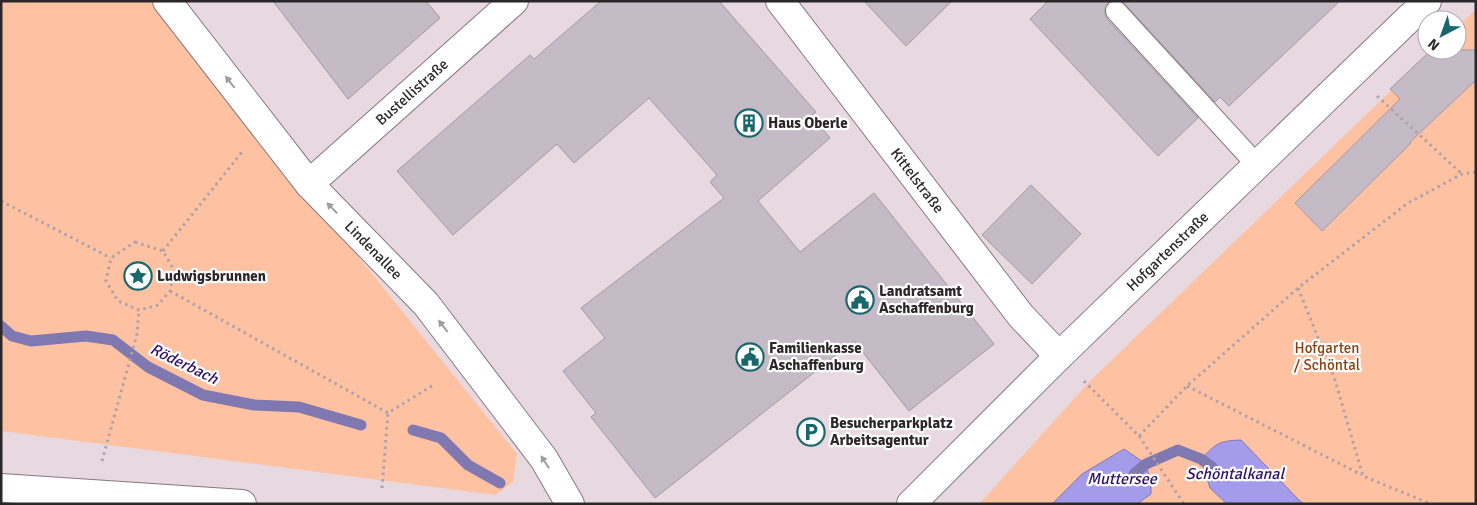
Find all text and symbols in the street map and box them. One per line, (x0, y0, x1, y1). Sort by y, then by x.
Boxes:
north arrow (1417, 10, 1467, 60)
text: N (1425, 35, 1443, 54)
street label: Bustellistraße (372, 55, 452, 129)
one-way arrow (224, 76, 235, 89)
building icon: Haus Oberle (734, 108, 764, 138)
place label: Haus Oberle (768, 114, 848, 132)
street label: Kittelstraße (887, 144, 948, 217)
one-way arrow (326, 202, 338, 214)
street label: Hofgartenstraße (1123, 208, 1212, 295)
street label: Lindenallee (341, 217, 406, 283)
place icon: Ludwigsbrunnen (123, 261, 153, 291)
place label: Ludwigsbrunnen (157, 267, 266, 285)
place label: Landratsamt Aschaffenburg (879, 282, 974, 317)
public building icon: Landratsamt Aschaffenburg (845, 285, 875, 315)
one-way arrow (438, 320, 449, 333)
water label: Röderbach (147, 339, 222, 390)
place label: Familienkasse Aschaffenburg (769, 339, 864, 374)
park label: Hofgarten / Schöntal (1294, 339, 1360, 374)
public building icon: Familienkasse Aschaffenburg (735, 342, 765, 372)
place label: Besucherparkplatz Arbeitsagentur (830, 414, 953, 449)
parking icon: Besucherparkplatz Arbeitsagentur (796, 417, 826, 447)
one-way arrow (541, 455, 550, 469)
water label: Schöntalkanal (1186, 464, 1285, 484)
water label: Muttersee (1087, 469, 1158, 489)

